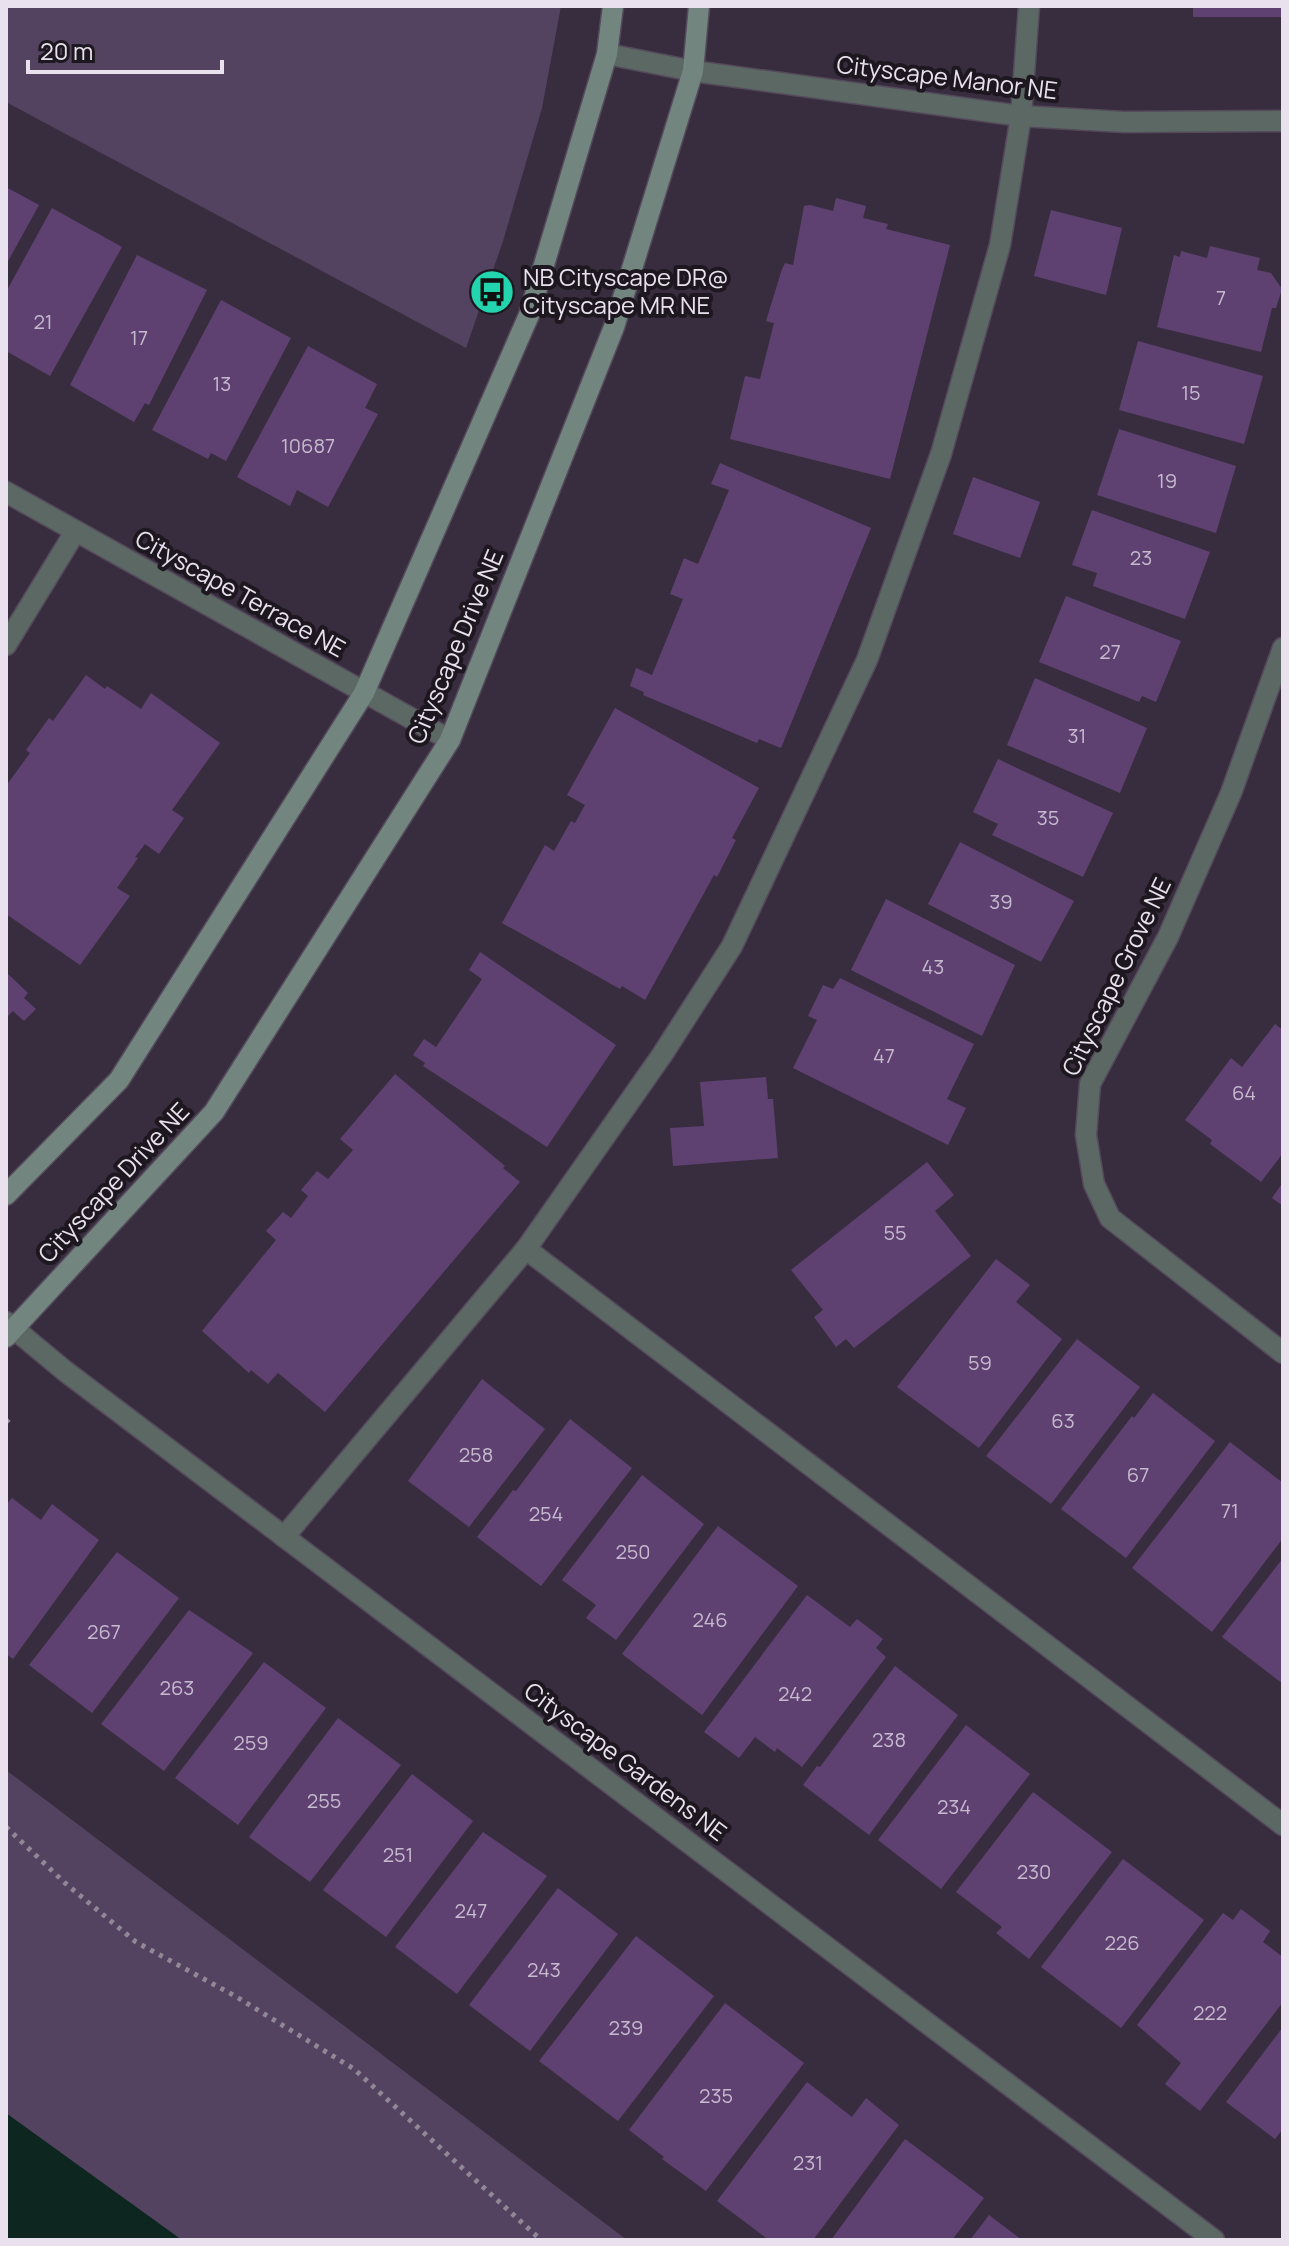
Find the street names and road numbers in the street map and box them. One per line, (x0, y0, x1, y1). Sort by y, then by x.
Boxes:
street label: Cityscape Manor NE (835, 47, 1060, 106)
street label: Cityscape Terrace NE (130, 521, 352, 664)
street label: Cityscape Drive NE (399, 544, 510, 749)
street label: Cityscape Grove NE (1053, 872, 1178, 1081)
street label: Cityscape Drive NE (30, 1095, 196, 1269)
street label: Cityscape Gardens NE (518, 1674, 734, 1848)

